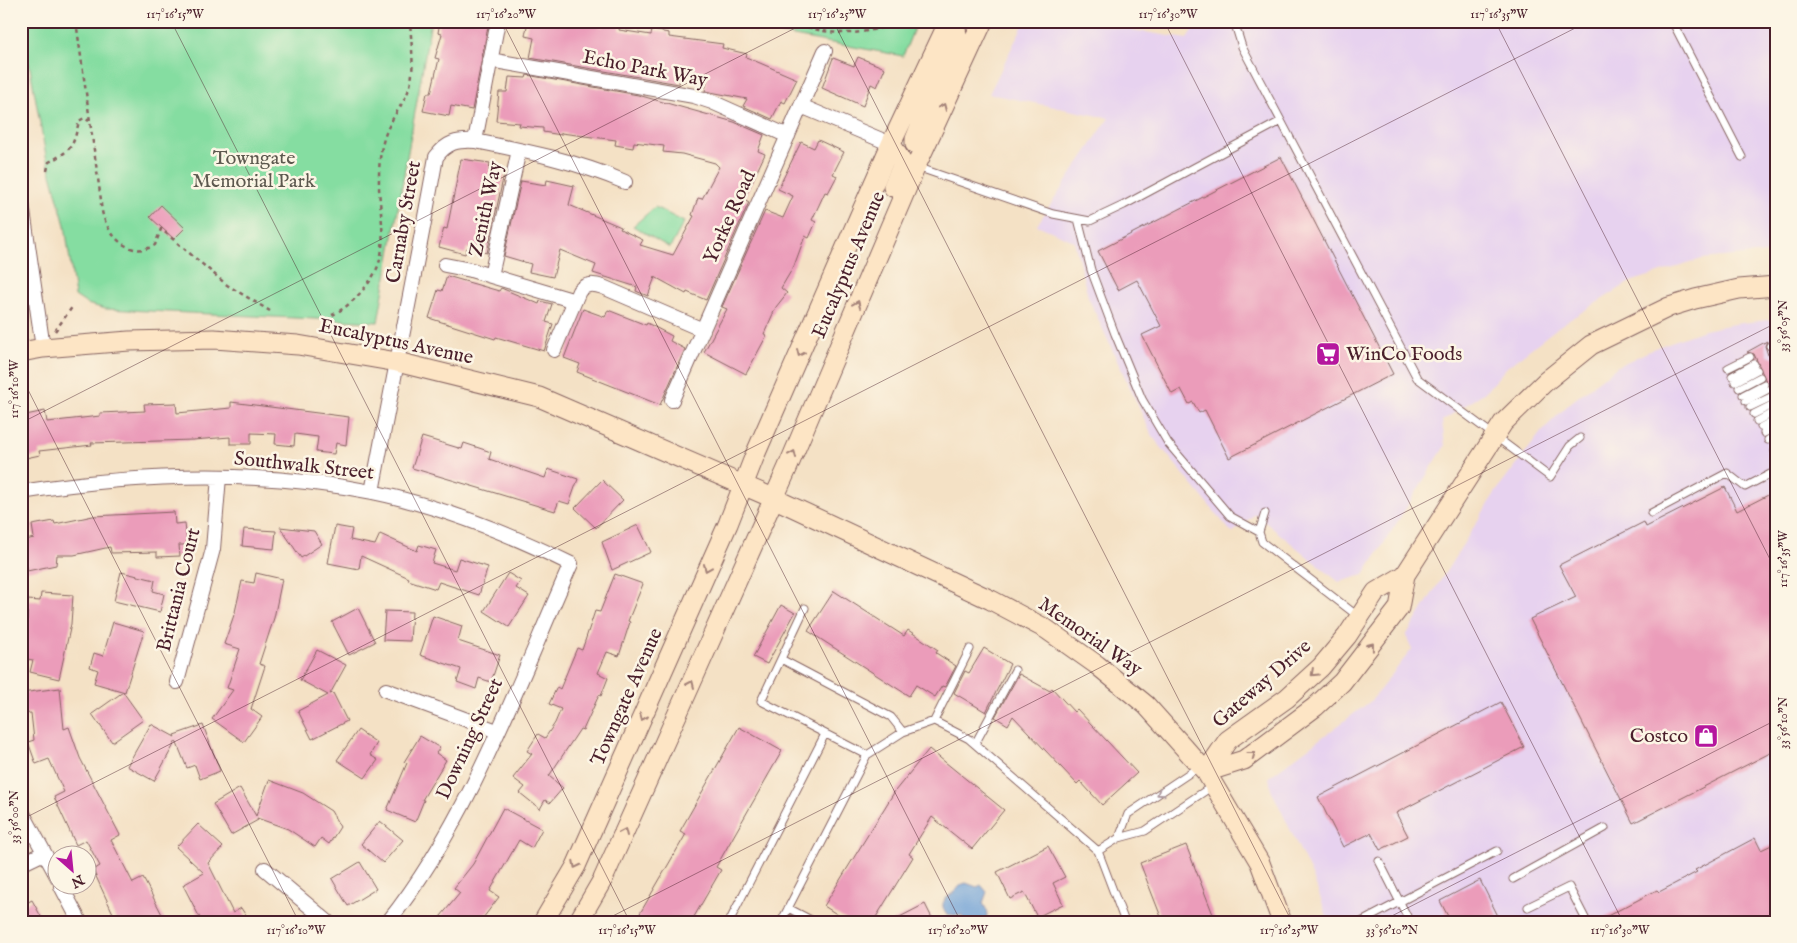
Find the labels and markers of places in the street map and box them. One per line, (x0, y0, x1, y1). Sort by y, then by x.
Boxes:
supermarket icon: WinCo Foods (1315, 341, 1341, 367)
place label: WinCo Foods (1346, 342, 1462, 367)
shop icon: Costco (1693, 723, 1719, 749)
place label: Costco (1630, 724, 1688, 749)

